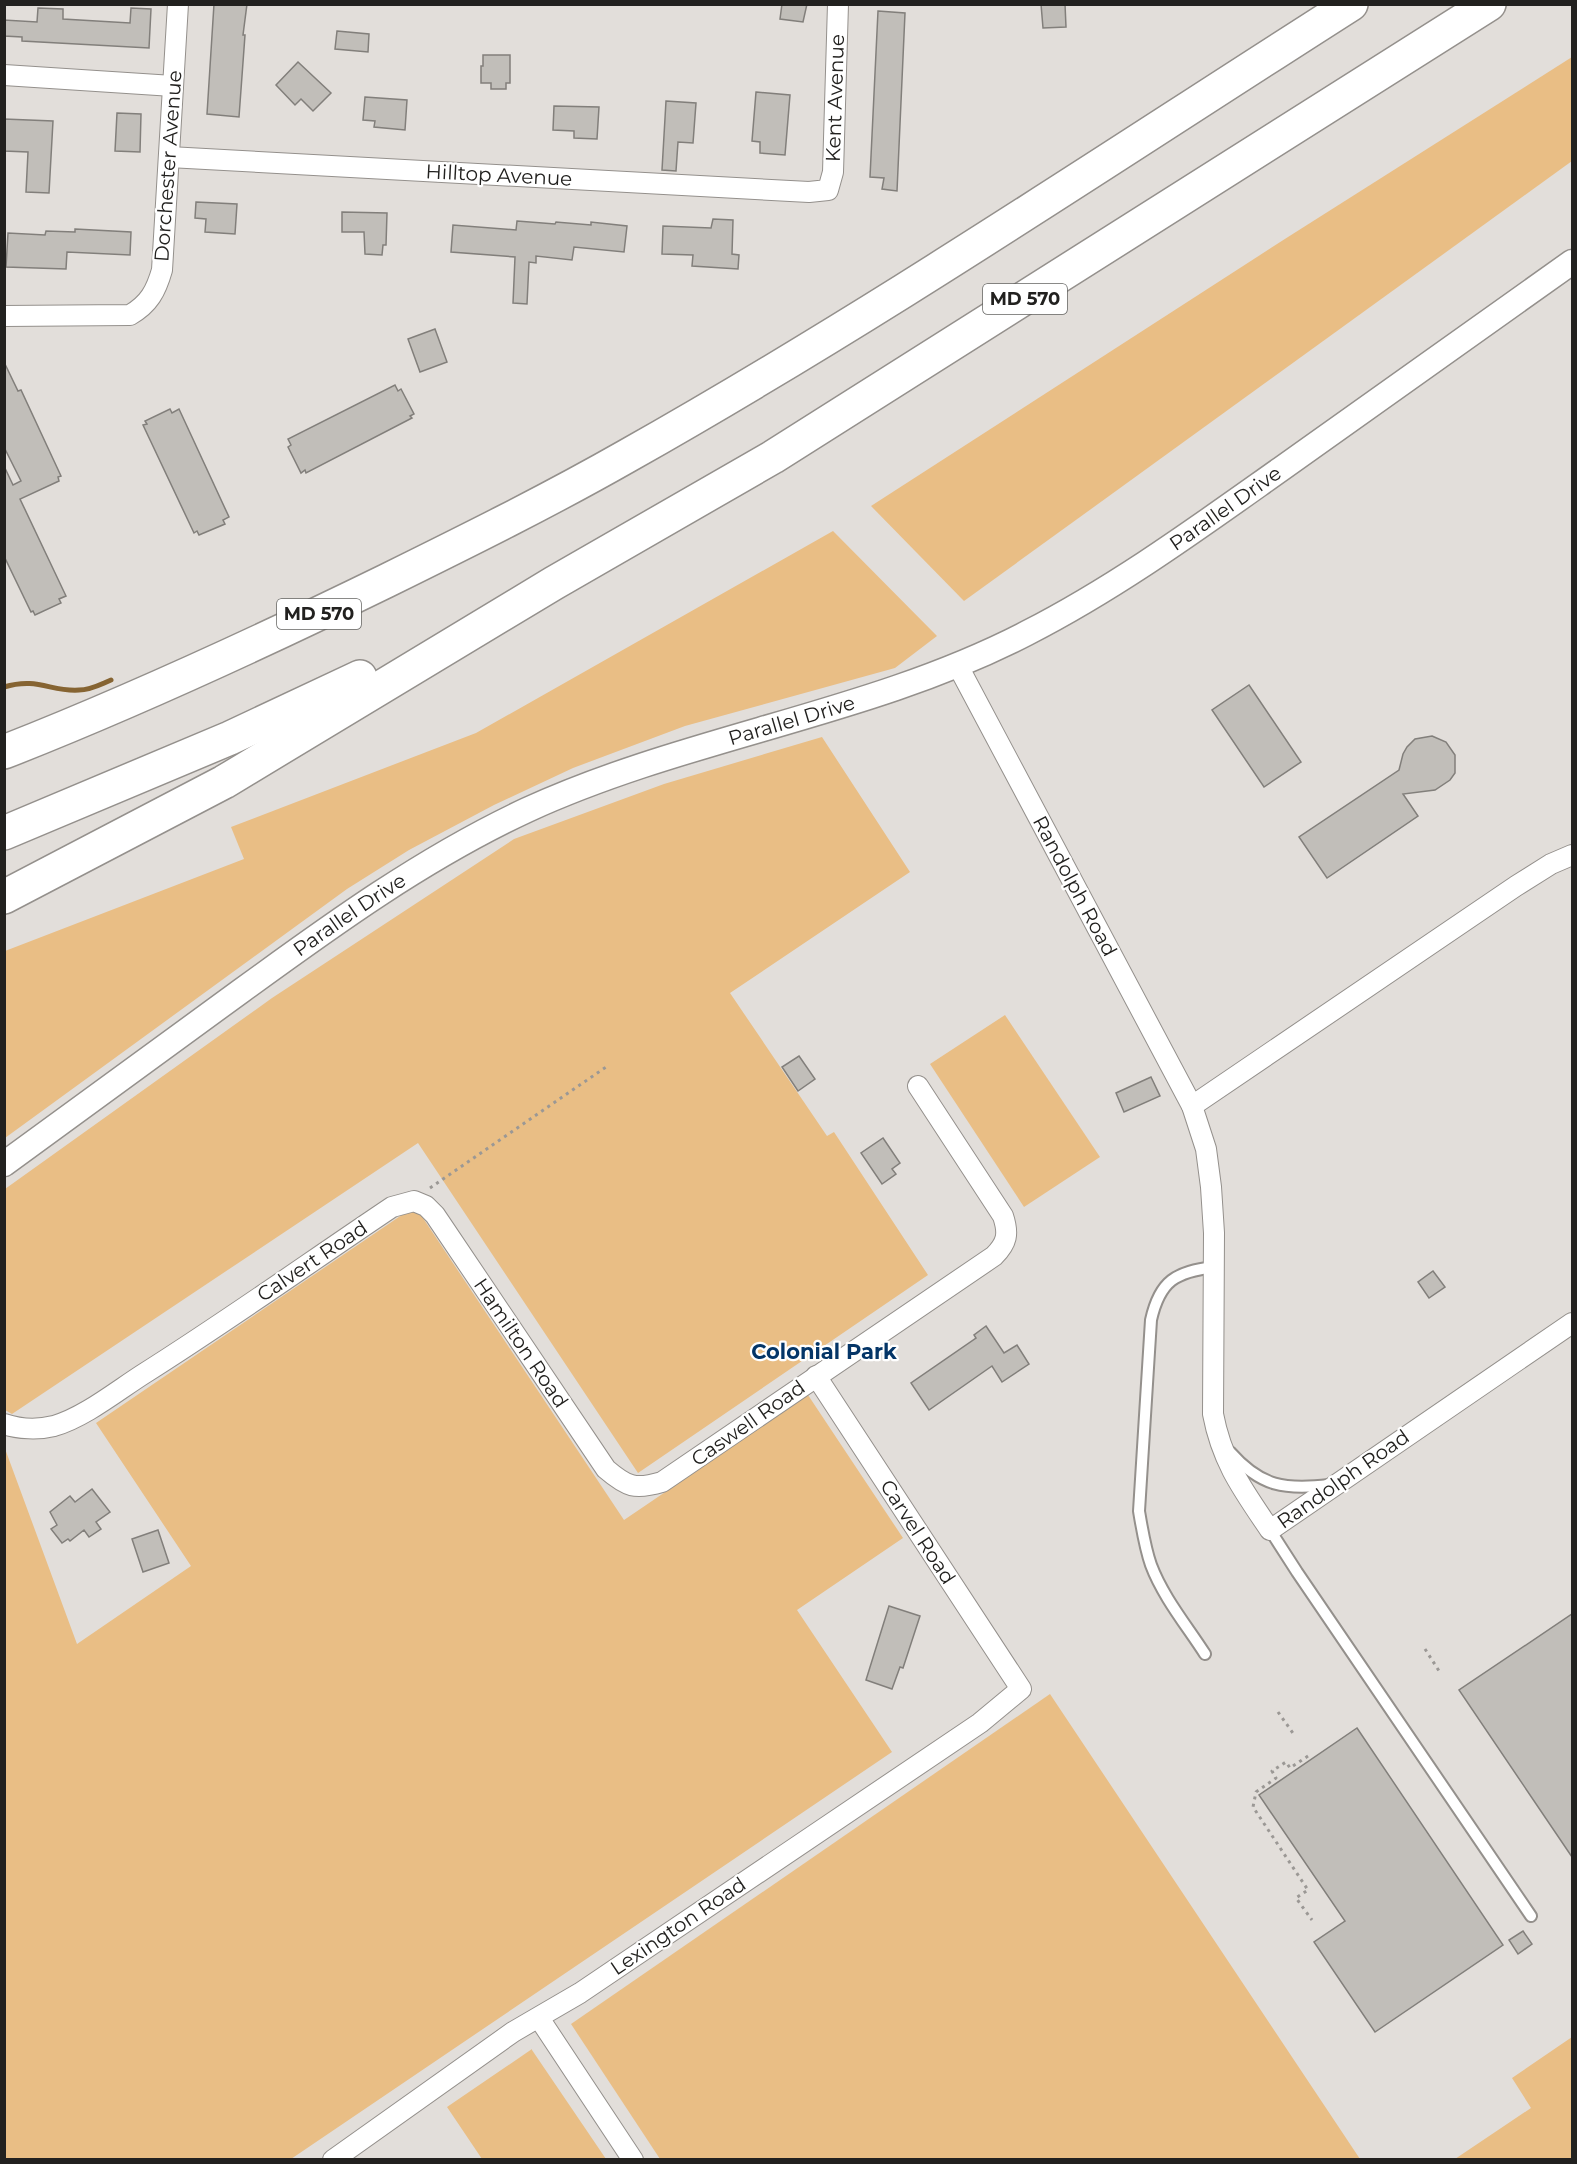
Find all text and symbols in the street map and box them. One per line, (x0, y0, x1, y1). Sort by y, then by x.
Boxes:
street label: Kent Avenue (821, 34, 849, 162)
street label: Dorchester Avenue (149, 69, 187, 263)
street label: Hilltop Avenue (425, 159, 573, 191)
road number: MD 570 (983, 284, 1067, 314)
street label: Parallel Drive (1165, 461, 1286, 556)
road number: MD 570 (277, 599, 361, 629)
street label: Parallel Drive (725, 690, 858, 750)
street label: Randolph Road (1028, 812, 1122, 960)
street label: Parallel Drive (288, 868, 410, 961)
street label: Calvert Road (252, 1215, 372, 1307)
street label: Hamilton Road (469, 1274, 573, 1412)
district label: Colonial Park (751, 1339, 897, 1364)
street label: Caswell Road (687, 1375, 809, 1471)
street label: Randolph Road (1272, 1424, 1414, 1534)
street label: Carvel Road (875, 1475, 961, 1589)
street label: Lexington Road (606, 1872, 750, 1980)

